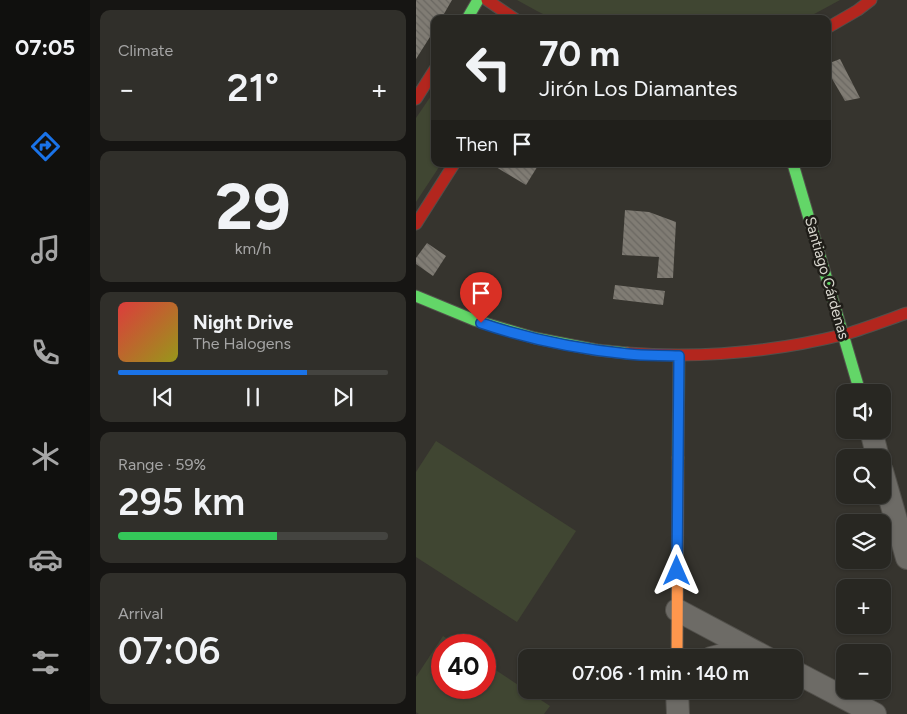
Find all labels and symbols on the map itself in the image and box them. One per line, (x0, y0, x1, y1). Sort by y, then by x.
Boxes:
street label: Santiago Cárdenas (801, 215, 853, 341)
pin (460, 272, 502, 323)
position arrow (650, 544, 702, 596)
speed limit sign: 40 (431, 634, 496, 699)

